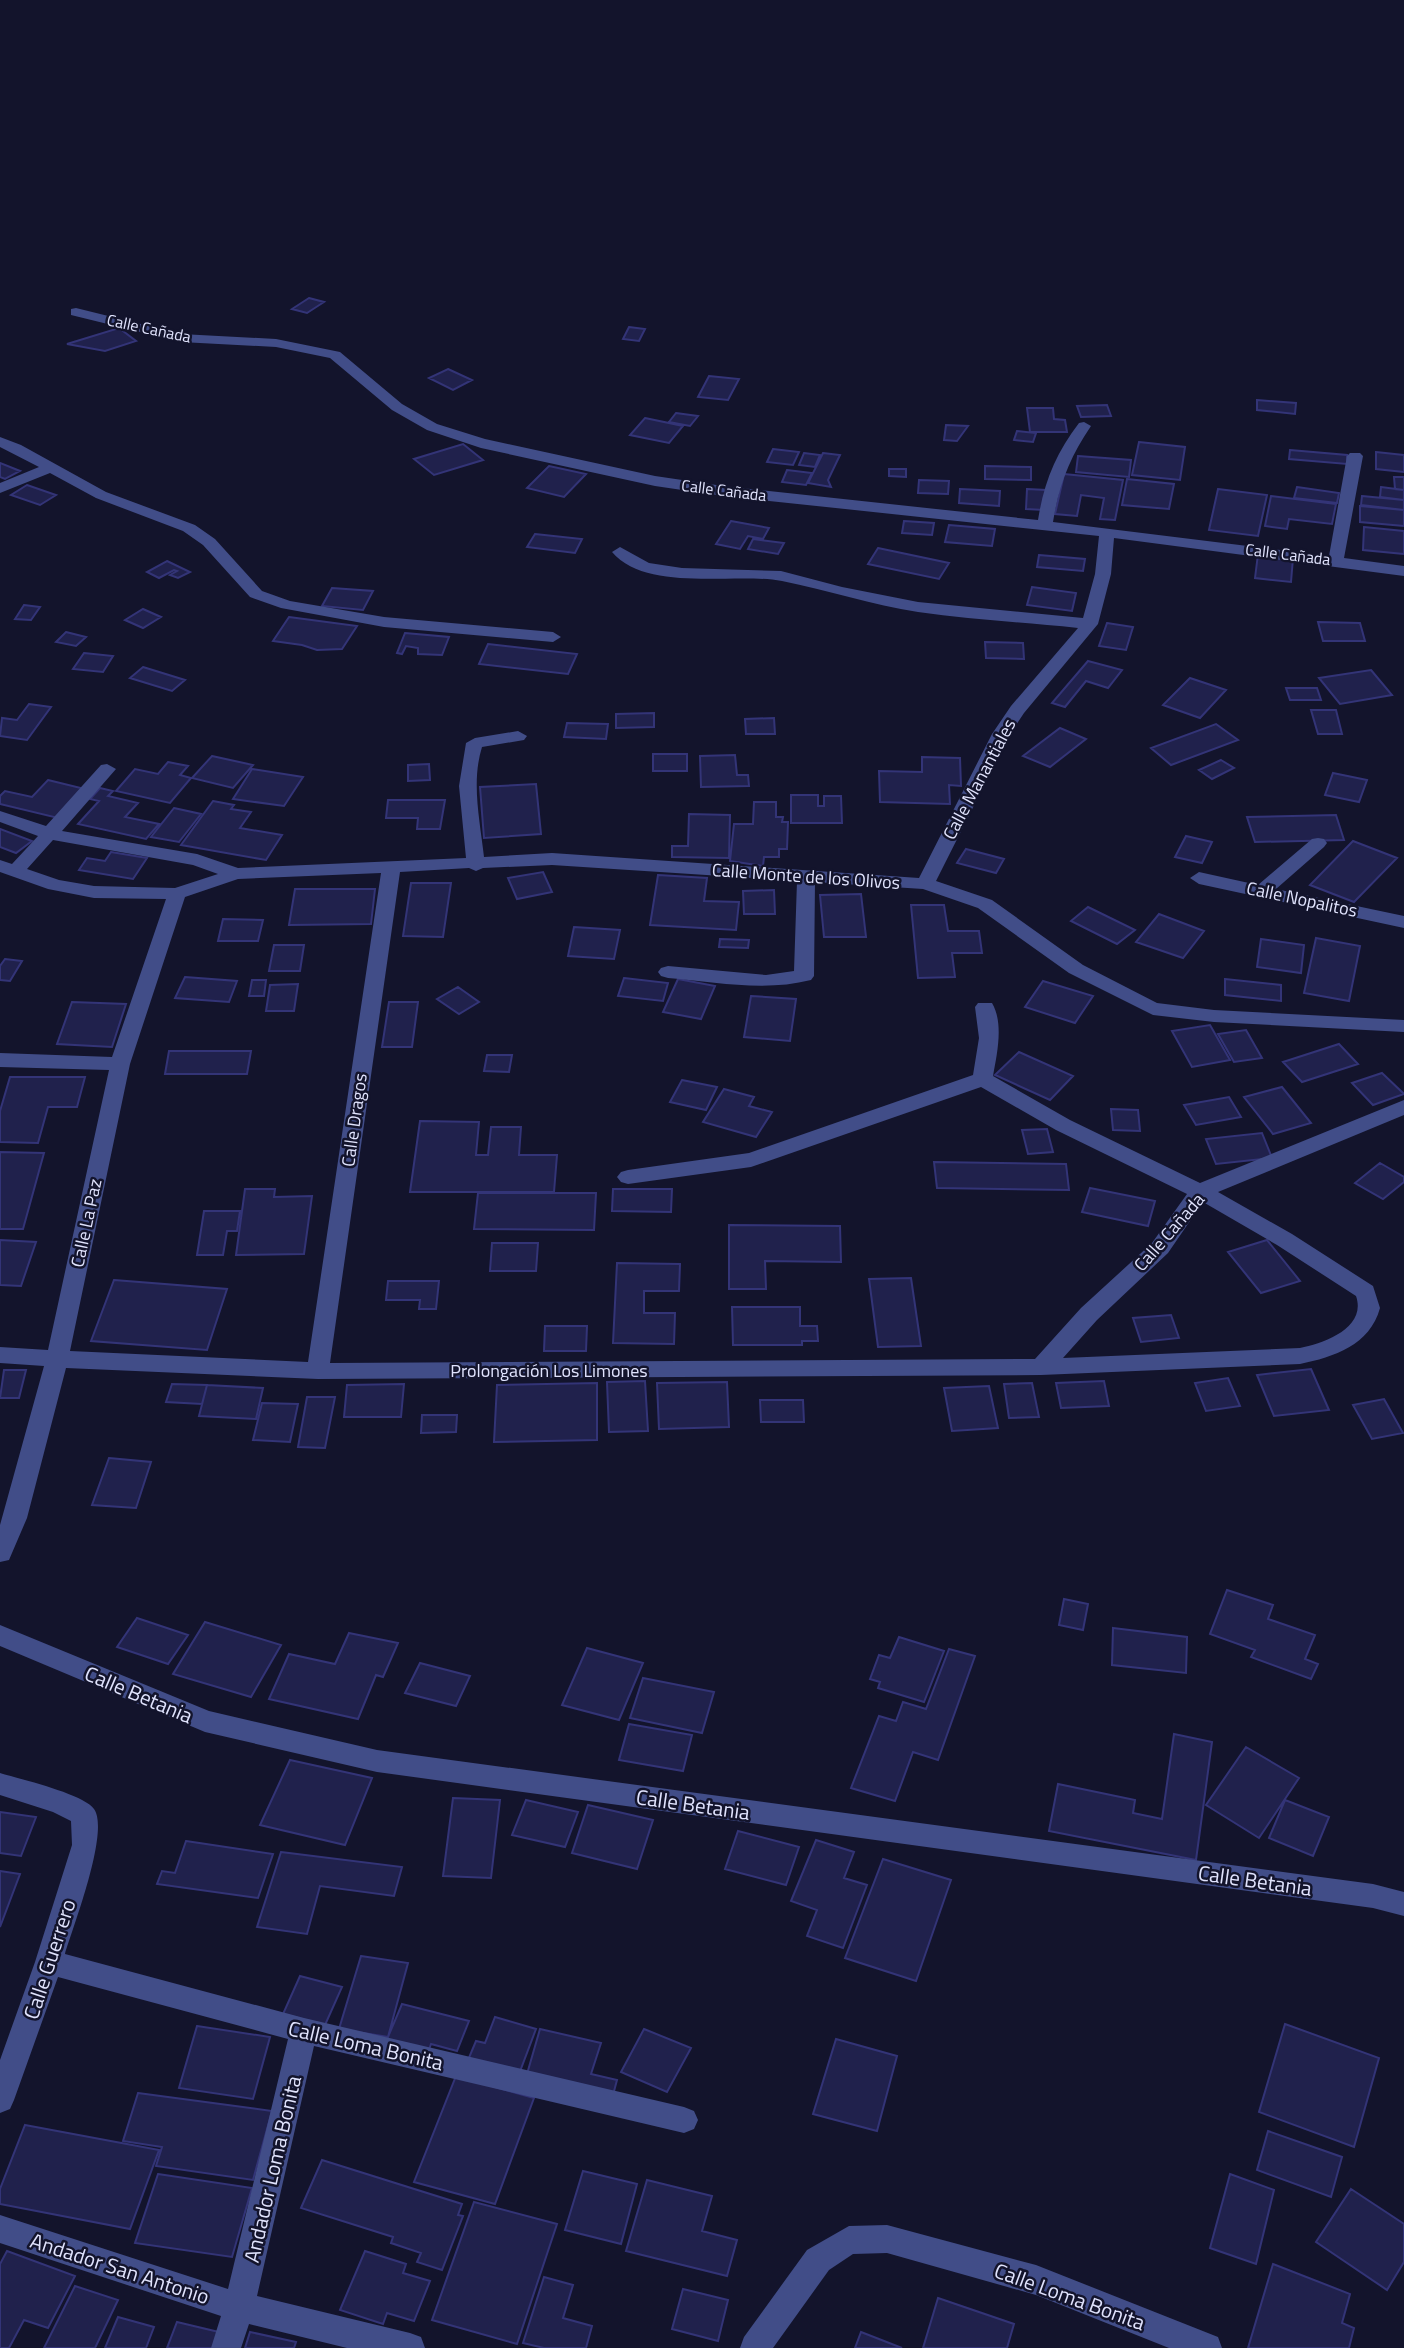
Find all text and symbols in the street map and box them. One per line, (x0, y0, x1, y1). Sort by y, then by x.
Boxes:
street label: Calle Cañada (105, 307, 193, 349)
street label: Calle Cañada (680, 473, 768, 507)
street label: Calle Cañada (1244, 537, 1332, 571)
street label: Calle Manantiales (936, 714, 1022, 844)
street label: Calle Monte de los Olivos (711, 856, 901, 896)
street label: Calle Nopalitos (1244, 874, 1360, 924)
street label: Calle Dragos (334, 1071, 374, 1169)
street label: Calle La Paz (63, 1176, 109, 1270)
street label: Calle Cañada (1127, 1187, 1211, 1277)
street label: Prolongación Los Limones (450, 1357, 648, 1384)
street label: Calle Betania (80, 1657, 198, 1731)
street label: Calle Betania (634, 1780, 752, 1828)
street label: Calle Betania (1196, 1856, 1314, 1904)
street label: Calle Guerrero (15, 1895, 83, 2023)
street label: Calle Loma Bonita (285, 2012, 447, 2079)
street label: Andador Loma Bonita (235, 2072, 309, 2266)
street label: Andador San Antonio (26, 2224, 214, 2312)
street label: Calle Loma Bonita (990, 2254, 1150, 2338)

